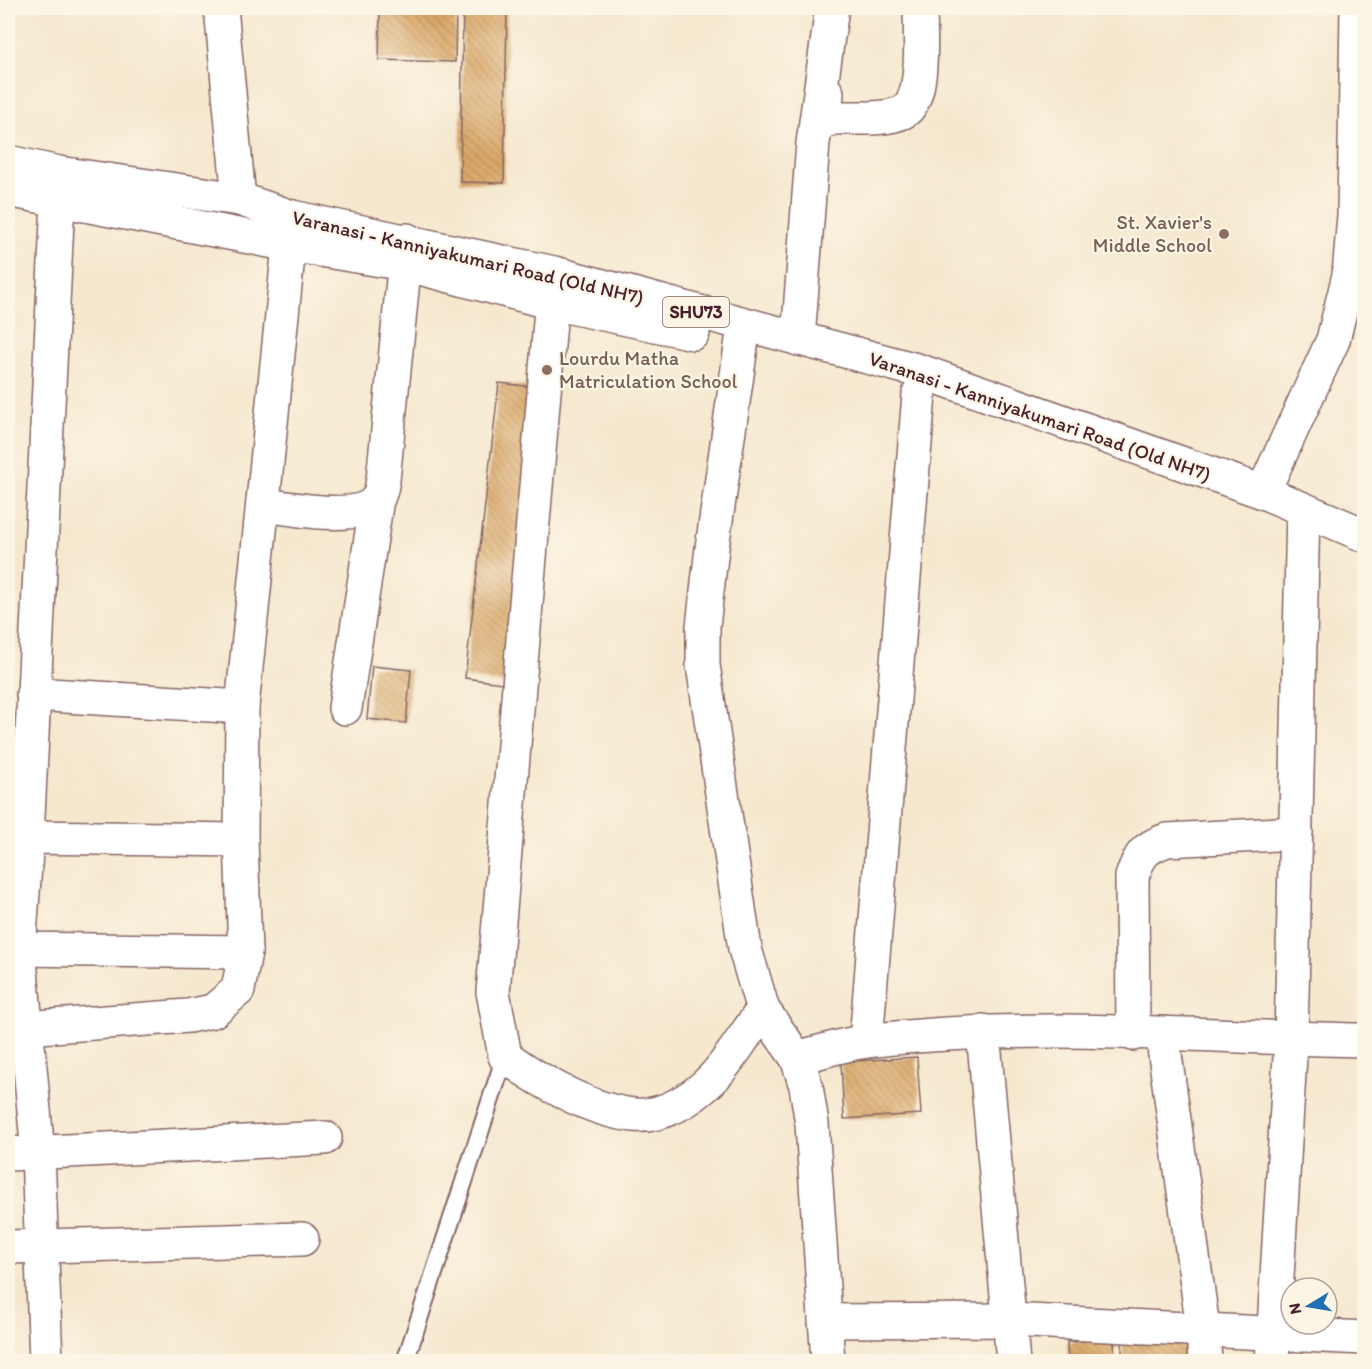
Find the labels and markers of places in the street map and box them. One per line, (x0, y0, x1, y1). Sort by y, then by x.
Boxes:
place label: St. Xavier's Middle School (1093, 210, 1212, 257)
marker: St. Xavier's Middle School (1217, 227, 1231, 241)
place label: Lourdu Matha Matriculation School (559, 346, 738, 393)
marker: Lourdu Matha Matriculation School (540, 363, 554, 377)

